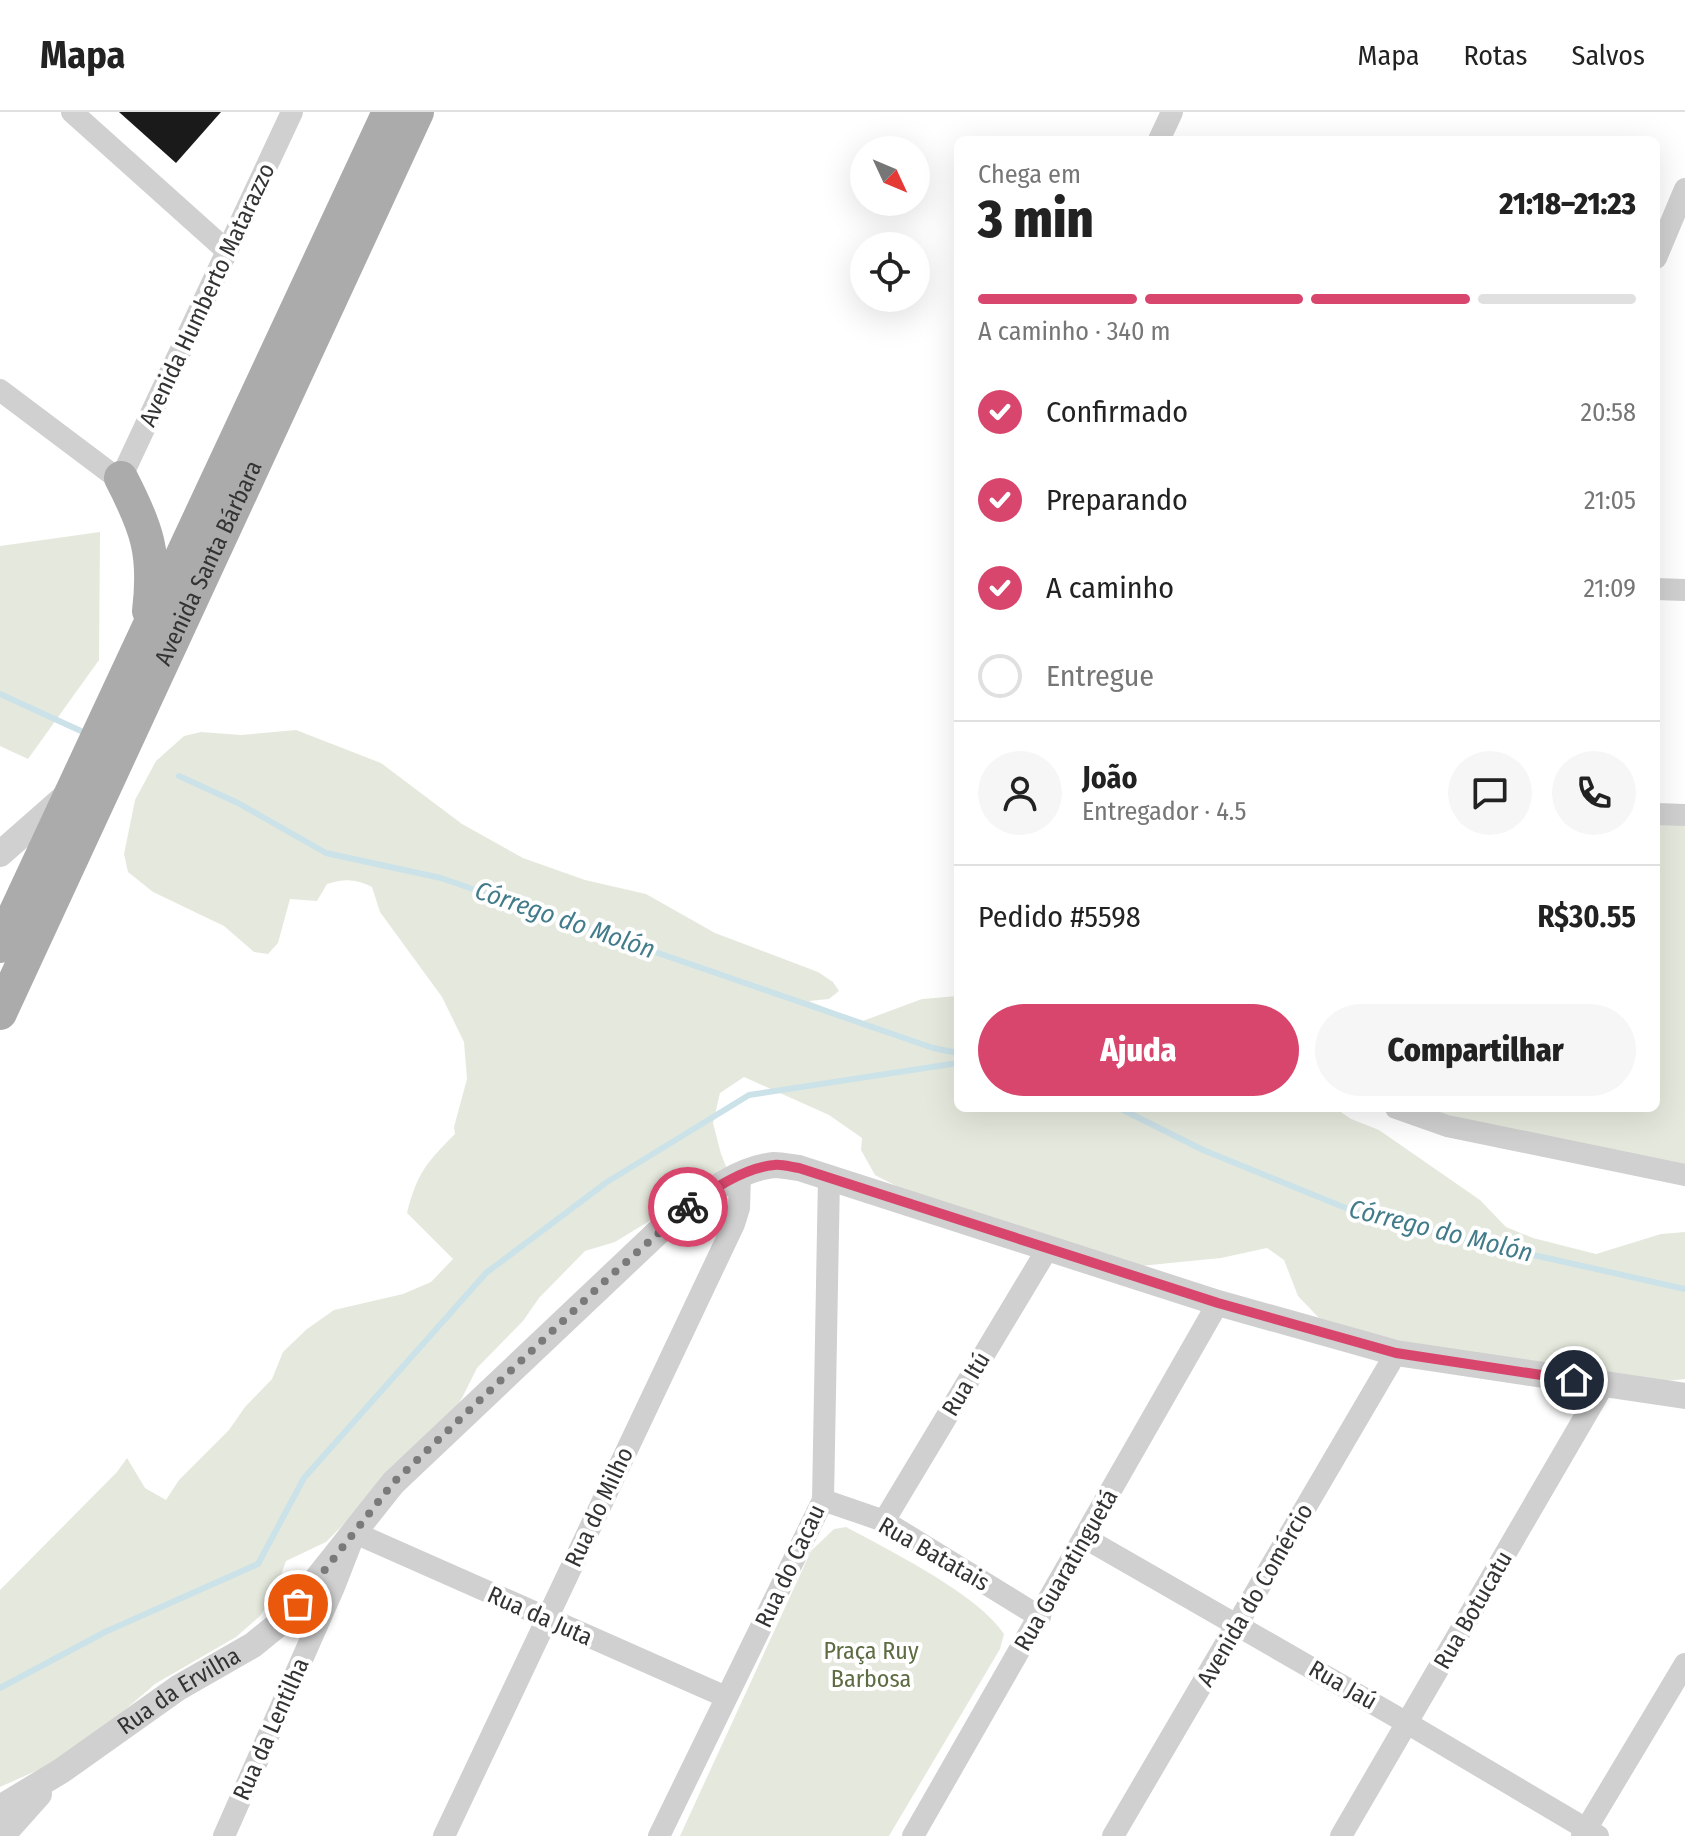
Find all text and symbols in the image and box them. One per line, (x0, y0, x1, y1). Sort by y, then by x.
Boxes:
text: Mapa (40, 32, 125, 78)
text: Mapa (1358, 39, 1420, 72)
text: Rotas (1464, 39, 1528, 72)
text: Salvos (1572, 39, 1645, 72)
north arrow (850, 136, 930, 216)
map controls (850, 136, 930, 312)
street label: Avenida Humberto Matarazzo (134, 159, 280, 431)
text: Chega em (978, 159, 1081, 190)
text: 21:18–21:23 (1499, 186, 1636, 222)
text: 3 min (978, 188, 1094, 251)
button: locate (850, 232, 930, 312)
text: A caminho · 340 m (978, 316, 1171, 347)
icon: check (978, 390, 1022, 434)
text: Confirmado (1046, 394, 1188, 430)
text: 20:58 (1580, 397, 1636, 428)
street label: Avenida Santa Bárbara (149, 456, 268, 670)
icon: check (978, 478, 1022, 522)
text: Preparando (1046, 482, 1188, 518)
text: 21:05 (1584, 485, 1636, 516)
icon: check (978, 566, 1022, 610)
text: A caminho (1046, 570, 1174, 606)
text: 21:09 (1583, 573, 1636, 604)
text: Entregue (1046, 658, 1154, 694)
button: person (978, 751, 1062, 835)
button: chat (1448, 751, 1532, 835)
button: phone (1552, 751, 1636, 835)
text: João (1082, 760, 1137, 796)
text: Entregador · 4.5 (1082, 796, 1247, 827)
water label: Córrego do Molón (471, 875, 659, 965)
text: Pedido #5598 (978, 899, 1141, 935)
text: R$30.55 (1537, 899, 1636, 935)
button: Ajuda (978, 1004, 1299, 1096)
button: Compartilhar (1315, 1004, 1636, 1096)
courier (648, 1167, 728, 1247)
icon: bike (666, 1185, 710, 1229)
water label: Córrego do Molón (1346, 1193, 1536, 1269)
pin (1540, 1346, 1608, 1414)
street label: Rua Itú (936, 1347, 996, 1421)
icon: home (1552, 1358, 1596, 1402)
street label: Rua do Milho (559, 1443, 639, 1571)
street label: Rua Guaratinguetá (1008, 1484, 1124, 1656)
street label: Avenida do Comércio (1191, 1499, 1319, 1691)
street label: Rua do Cacau (749, 1500, 831, 1632)
street label: Rua Batatais (874, 1511, 994, 1597)
street label: Rua Botucatu (1428, 1546, 1518, 1674)
pin (264, 1570, 332, 1638)
street label: Rua da Juta (483, 1580, 597, 1652)
icon: bag (276, 1582, 320, 1626)
park label: Praça Ruy Barbosa (823, 1637, 919, 1693)
street label: Rua da Ervilha (112, 1641, 245, 1740)
street label: Rua da Lentilha (227, 1654, 315, 1804)
street label: Rua Jaú (1304, 1654, 1382, 1716)

